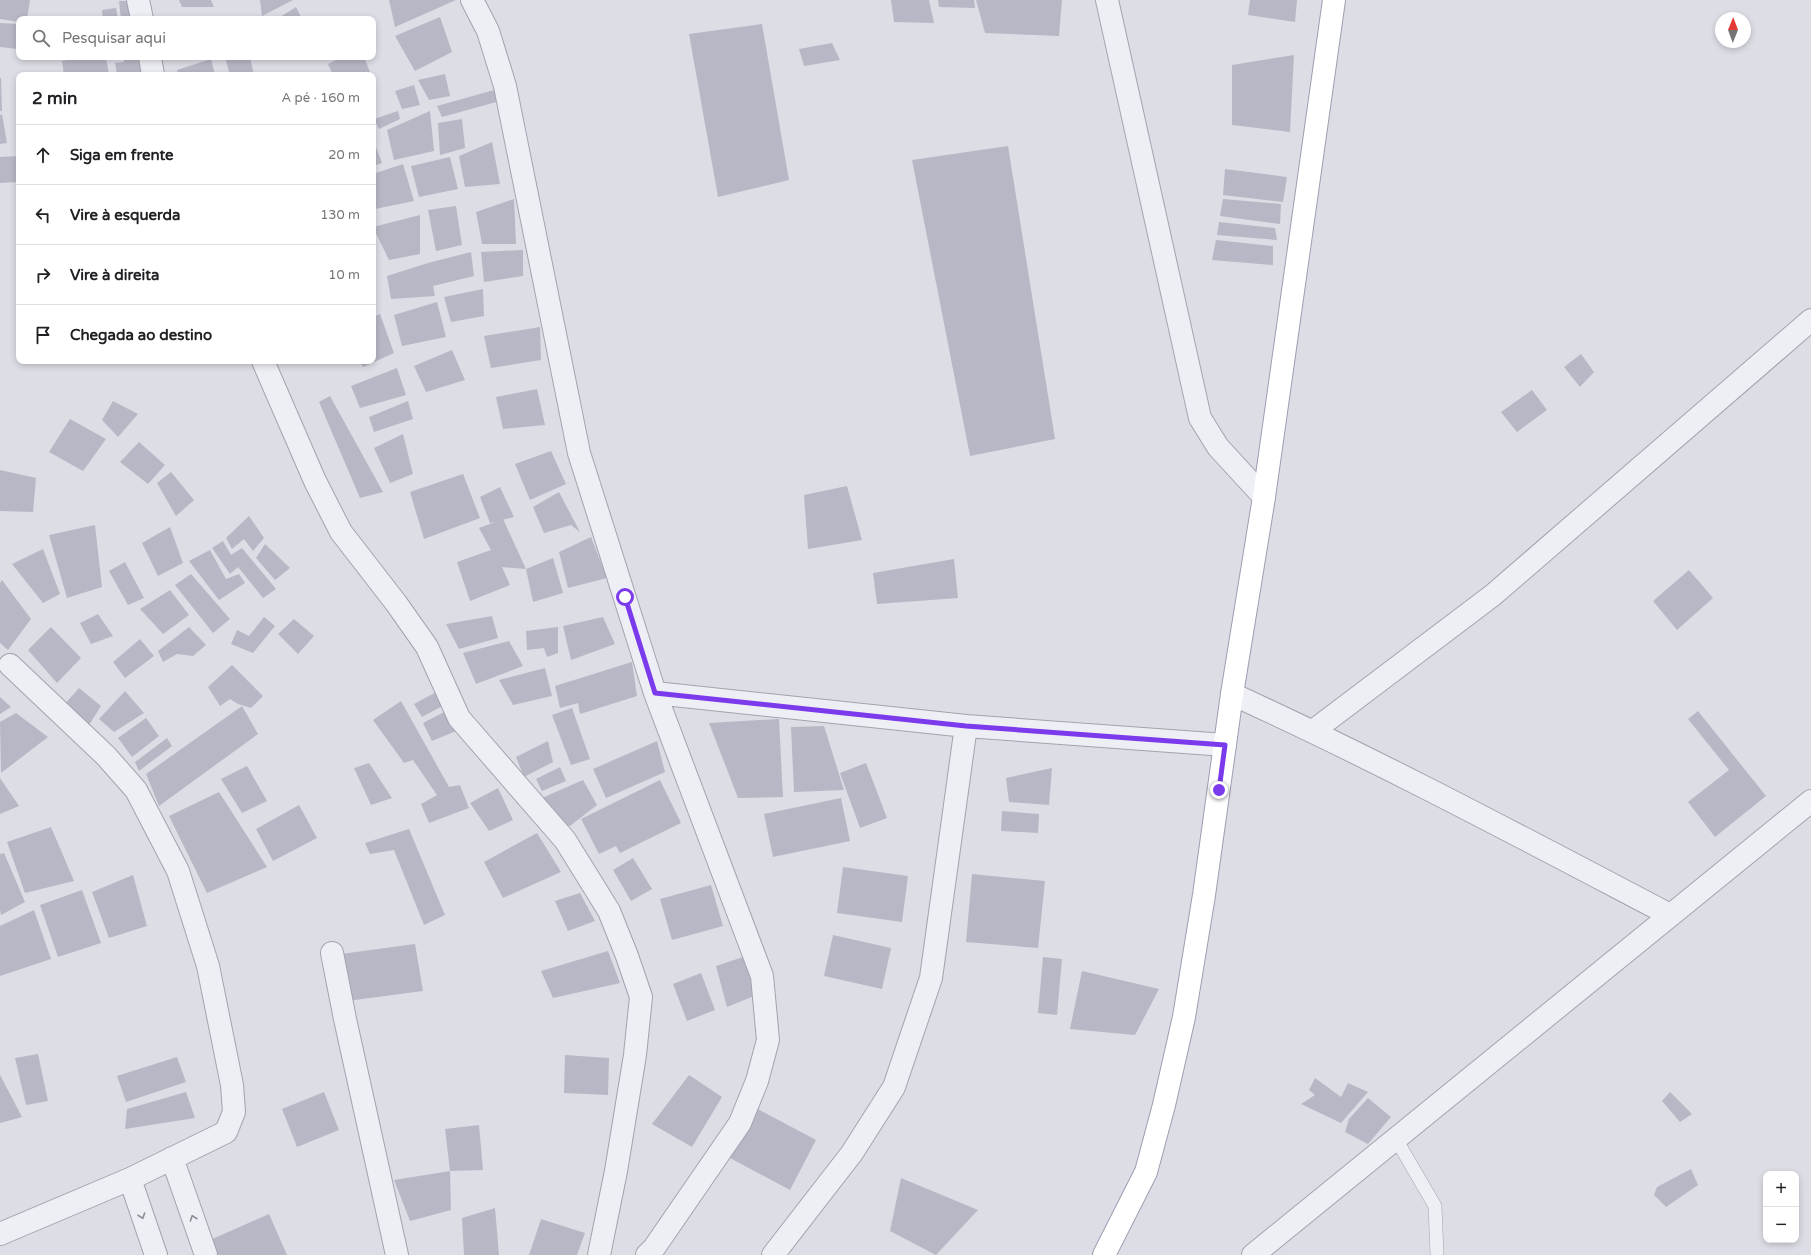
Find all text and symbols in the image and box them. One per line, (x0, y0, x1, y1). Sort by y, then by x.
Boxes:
north arrow (1715, 12, 1751, 48)
search box (16, 16, 376, 60)
icon: search (30, 27, 52, 49)
text: Pesquisar aqui (62, 29, 166, 47)
text: 2 min (32, 88, 77, 109)
text: A pé · 160 m (281, 90, 360, 106)
icon: ahead (32, 144, 54, 166)
text: Siga em frente (70, 146, 174, 164)
text: 20 m (328, 147, 360, 163)
icon: left (32, 204, 54, 226)
text: Vire à esquerda (70, 206, 180, 224)
text: 130 m (320, 207, 360, 223)
icon: right (32, 264, 54, 286)
text: Vire à direita (70, 266, 159, 284)
text: 10 m (328, 267, 360, 283)
icon: arrive (32, 324, 54, 346)
text: Chegada ao destino (70, 326, 212, 344)
route start (616, 588, 634, 606)
route end (1210, 781, 1228, 799)
map controls (1763, 1171, 1799, 1243)
button: + (1763, 1171, 1799, 1207)
button: − (1763, 1207, 1799, 1243)
one-way arrow (138, 1212, 146, 1219)
one-way arrow (190, 1215, 198, 1222)

